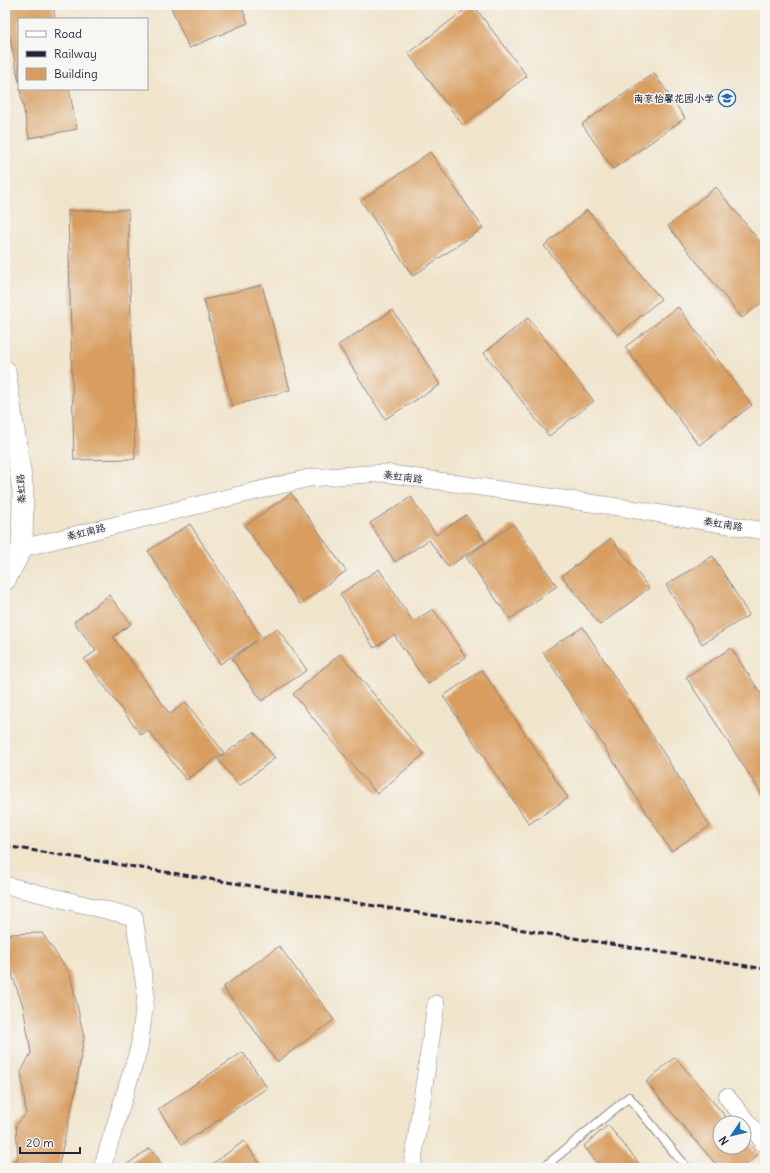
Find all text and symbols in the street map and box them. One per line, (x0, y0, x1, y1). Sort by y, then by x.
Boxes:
legend (18, 18, 148, 90)
text: Road (54, 26, 82, 41)
text: Railway (54, 46, 97, 61)
text: Building (54, 66, 98, 81)
school or university icon: 南京怡馨花园小学 (717, 88, 737, 108)
place label: 南京怡馨花园小学 (634, 92, 714, 105)
street label: 秦虹南路 (382, 468, 424, 486)
street label: 秦虹路 (13, 474, 29, 504)
street label: 秦虹南路 (702, 514, 744, 534)
street label: 秦虹南路 (65, 521, 107, 543)
north arrow (712, 1115, 752, 1155)
scale bar (20, 1129, 80, 1155)
text: N (716, 1134, 732, 1148)
text: 20 m (26, 1135, 54, 1150)

